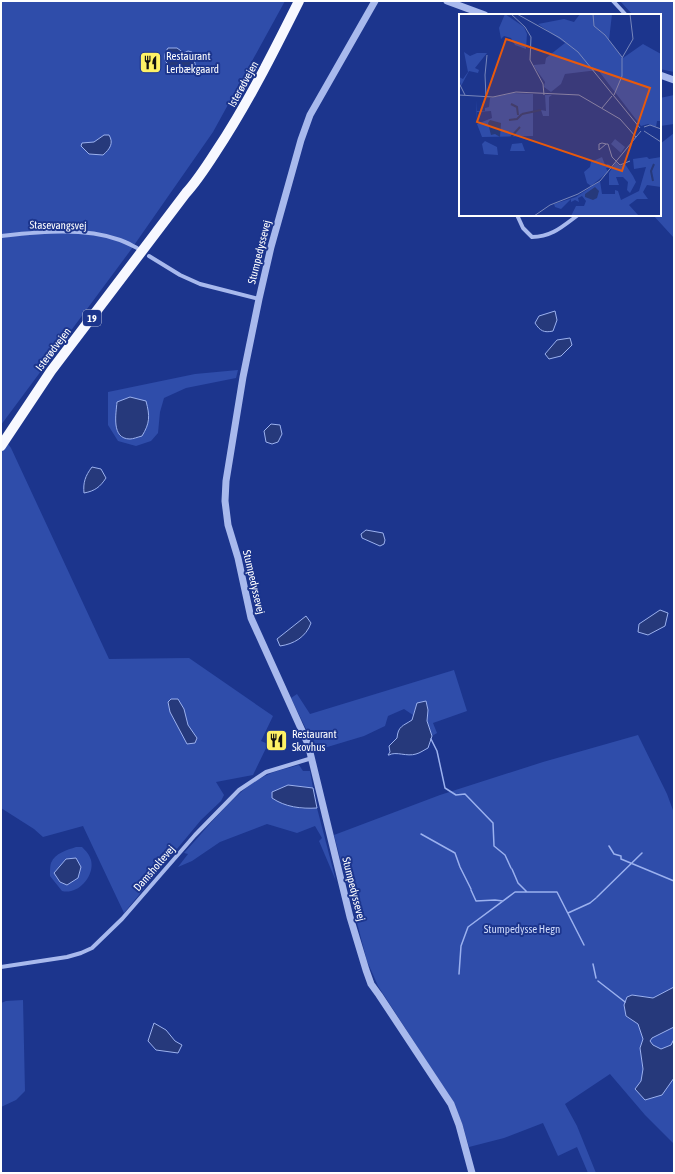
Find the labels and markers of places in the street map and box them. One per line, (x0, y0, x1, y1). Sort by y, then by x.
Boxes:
restaurant icon: Restaurant Lerbækgaard (138, 49, 164, 75)
place label: Restaurant Lerbækgaard (166, 50, 219, 75)
restaurant icon: Restaurant Skovhus (264, 727, 290, 753)
place label: Restaurant Skovhus (292, 728, 337, 753)

